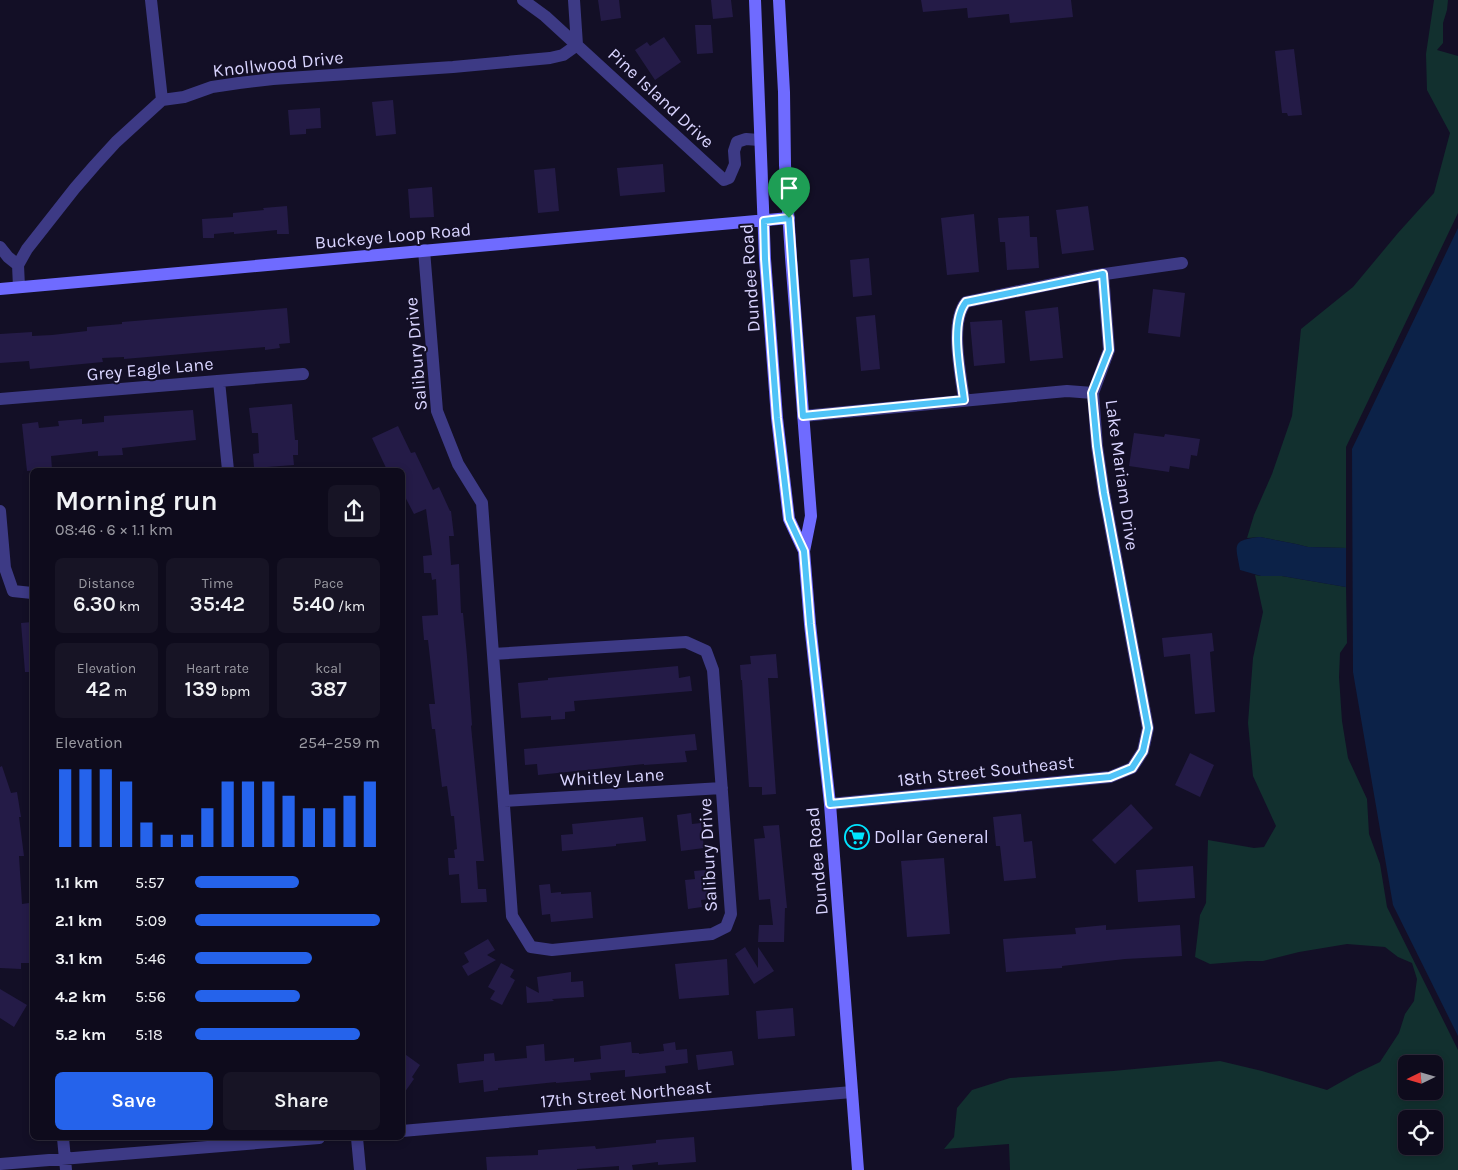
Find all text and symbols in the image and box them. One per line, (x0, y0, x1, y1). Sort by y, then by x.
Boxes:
street label: Pine Island Drive (603, 43, 719, 153)
street label: Knollwood Drive (211, 46, 345, 82)
pin (768, 167, 810, 218)
icon: arrive (775, 174, 803, 202)
street label: Buckeye Loop Road (314, 218, 472, 254)
street label: Dundee Road (735, 223, 765, 333)
street label: Salibury Drive (400, 296, 432, 412)
street label: Grey Eagle Lane (86, 352, 214, 386)
street label: Lake Mariam Drive (1101, 398, 1143, 552)
text: Morning run (55, 484, 218, 517)
button: share (328, 485, 380, 537)
text: 08:46 · 6 × 1.1 km (55, 520, 173, 539)
text: Distance (78, 575, 135, 592)
text: Time (202, 575, 233, 592)
text: Pace (314, 575, 343, 592)
text: 6.30 (73, 592, 116, 616)
text: 35:42 (190, 592, 245, 616)
text: 5:40 (292, 592, 335, 616)
text: km (116, 598, 140, 615)
text: /km (335, 598, 365, 615)
text: Elevation (77, 660, 136, 677)
text: Heart rate (186, 660, 249, 677)
text: kcal (315, 660, 342, 677)
text: 42 (86, 677, 111, 701)
text: 139 (185, 677, 217, 701)
text: 387 (310, 677, 347, 701)
text: m (111, 683, 127, 700)
text: bpm (217, 683, 250, 700)
text: Elevation (55, 733, 123, 752)
text: 254–259 m (299, 733, 380, 752)
street label: 18th Street Southeast (897, 751, 1076, 791)
street label: Whitley Lane (559, 763, 665, 791)
street label: Salibury Drive (694, 798, 722, 912)
street label: Dundee Road (801, 806, 833, 916)
supermarket icon: Dollar General (844, 824, 870, 850)
place label: Dollar General (874, 826, 989, 848)
text: 1.1 km (55, 873, 99, 892)
text: 5:57 (135, 873, 164, 892)
text: 2.1 km (55, 911, 103, 930)
text: 5:09 (135, 911, 167, 930)
text: 3.1 km (55, 949, 103, 968)
text: 5:46 (135, 949, 166, 968)
text: 4.2 km (55, 987, 106, 1006)
text: 5:56 (135, 987, 166, 1006)
text: 5.2 km (55, 1025, 106, 1044)
text: 5:18 (135, 1025, 163, 1044)
north arrow (1398, 1055, 1442, 1100)
map controls (1398, 1055, 1443, 1155)
button: Save (55, 1072, 213, 1130)
button: Share (223, 1072, 380, 1130)
street label: 17th Street Northeast (540, 1076, 713, 1112)
button: locate (1398, 1110, 1443, 1155)

